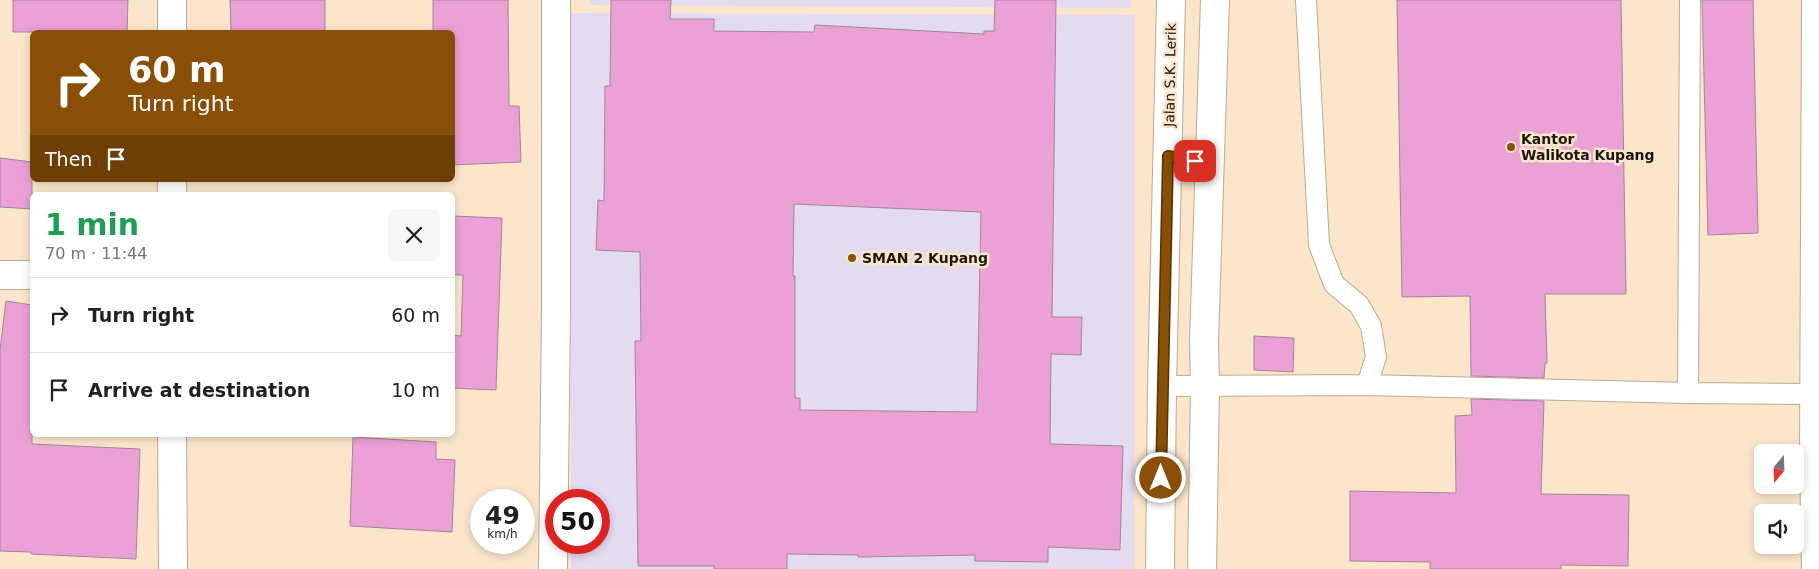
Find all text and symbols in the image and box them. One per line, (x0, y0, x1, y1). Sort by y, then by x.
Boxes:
street label: Jalan S.K. Lerik (1161, 22, 1179, 128)
icon: right (45, 50, 110, 115)
text: 60 m (128, 50, 225, 90)
text: Turn right (128, 91, 233, 116)
place label: Kantor Walikota Kupang (1521, 131, 1655, 163)
pin (1174, 140, 1216, 182)
marker: Kantor Walikota Kupang (1505, 141, 1517, 153)
icon: arrive (102, 145, 130, 173)
icon: arrive (1181, 147, 1209, 175)
text: Then (45, 148, 92, 170)
text: 1 min (45, 207, 139, 242)
button: close (388, 209, 440, 261)
text: 70 m · 11:44 (45, 244, 147, 263)
place label: SMAN 2 Kupang (862, 250, 988, 266)
marker: SMAN 2 Kupang (846, 252, 858, 264)
icon: right (45, 301, 73, 329)
text: Turn right (88, 304, 194, 326)
text: 60 m (391, 304, 440, 326)
icon: arrive (45, 376, 73, 404)
text: Arrive at destination (88, 379, 310, 401)
text: 10 m (391, 379, 440, 401)
north arrow (1754, 444, 1804, 494)
map controls (1754, 444, 1804, 554)
position arrow (1134, 451, 1186, 503)
speed limit sign: 50 (545, 489, 610, 554)
text: 49 (485, 501, 520, 530)
button: sound (1754, 504, 1804, 554)
text: km/h (487, 527, 518, 541)

